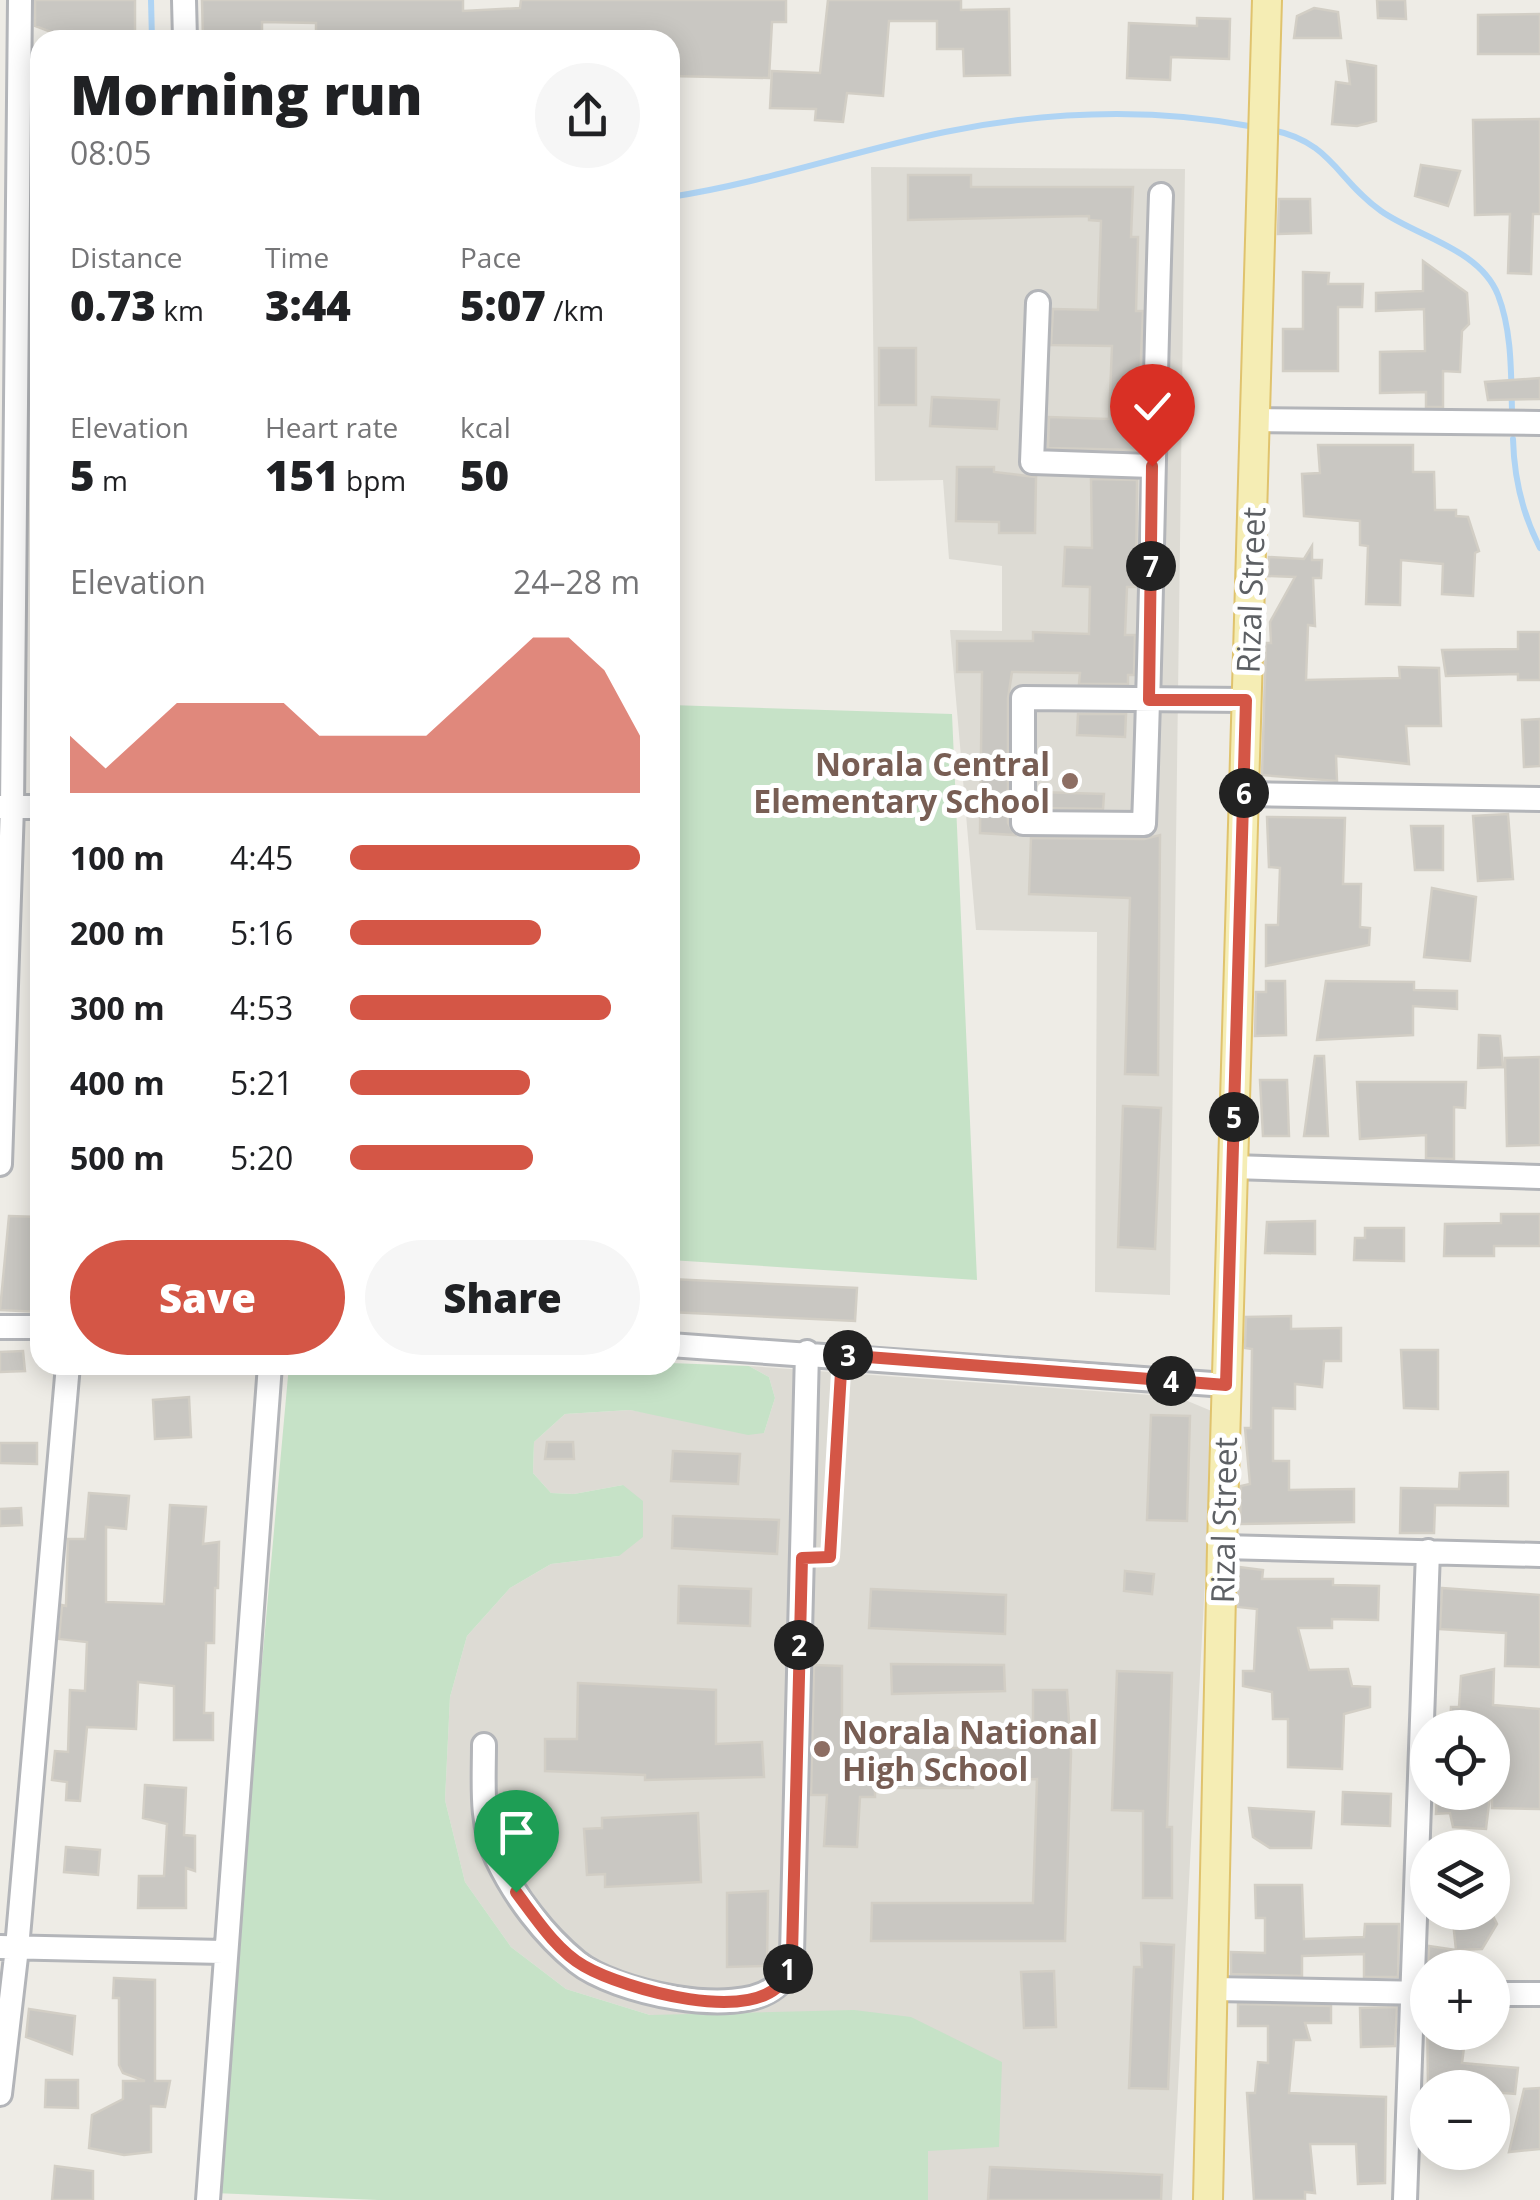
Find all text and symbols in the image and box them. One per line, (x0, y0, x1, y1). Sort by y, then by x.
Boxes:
text: Morning run (70, 56, 423, 131)
button: share (535, 63, 640, 168)
text: 08:05 (70, 131, 152, 174)
text: Distance (70, 238, 183, 276)
text: Time (265, 238, 329, 276)
text: Pace (460, 238, 522, 276)
text: 0.73 (70, 276, 156, 333)
text: 3:44 (265, 276, 351, 333)
text: 5:07 (460, 276, 546, 333)
text: km (156, 291, 204, 329)
text: /km (546, 291, 604, 329)
pin (1110, 364, 1195, 467)
icon: check (1125, 379, 1180, 434)
text: Elevation (70, 408, 189, 446)
text: Heart rate (265, 408, 398, 446)
text: kcal (460, 408, 511, 446)
text: 5 (70, 446, 95, 503)
text: 151 (265, 446, 339, 503)
text: 50 (460, 446, 509, 503)
text: m (95, 461, 128, 499)
text: bpm (339, 461, 406, 499)
street label: Rizal Street (1226, 506, 1274, 674)
pin: 7 (1126, 541, 1176, 591)
text: 7 (1143, 547, 1159, 585)
text: Elevation (70, 560, 206, 603)
text: 24–28 m (513, 560, 640, 603)
place label: Norala Central Elementary School (753, 742, 1050, 822)
pin: 6 (1219, 768, 1269, 818)
marker: Norala Central Elementary School (1059, 770, 1081, 792)
text: 6 (1236, 774, 1252, 812)
text: 100 m (70, 836, 165, 879)
text: 4:45 (230, 836, 293, 879)
text: 200 m (70, 911, 165, 954)
text: 5:16 (230, 911, 293, 954)
text: 300 m (70, 986, 165, 1029)
text: 4:53 (230, 986, 293, 1029)
text: 400 m (70, 1061, 165, 1104)
text: 5:21 (230, 1061, 293, 1104)
pin: 5 (1209, 1092, 1259, 1142)
text: 5 (1226, 1098, 1242, 1136)
text: 500 m (70, 1136, 165, 1179)
text: 5:20 (230, 1136, 293, 1179)
button: Save (70, 1240, 345, 1355)
button: Share (365, 1240, 640, 1355)
pin: 3 (823, 1330, 873, 1380)
text: 3 (840, 1336, 856, 1374)
pin: 4 (1146, 1356, 1196, 1406)
text: 4 (1163, 1362, 1179, 1400)
street label: Rizal Street (1200, 1436, 1246, 1604)
pin: 2 (774, 1620, 824, 1670)
text: 2 (791, 1626, 807, 1664)
place label: Norala National High School (842, 1710, 1098, 1790)
map controls (1410, 1710, 1510, 2170)
button: locate (1410, 1710, 1510, 1810)
marker: Norala National High School (811, 1738, 833, 1760)
pin (474, 1790, 559, 1893)
icon: arrive (489, 1805, 544, 1860)
button: layers (1410, 1830, 1510, 1930)
pin: 1 (763, 1944, 813, 1994)
text: 1 (780, 1950, 796, 1988)
button: + (1410, 1950, 1510, 2050)
button: − (1410, 2070, 1510, 2170)

